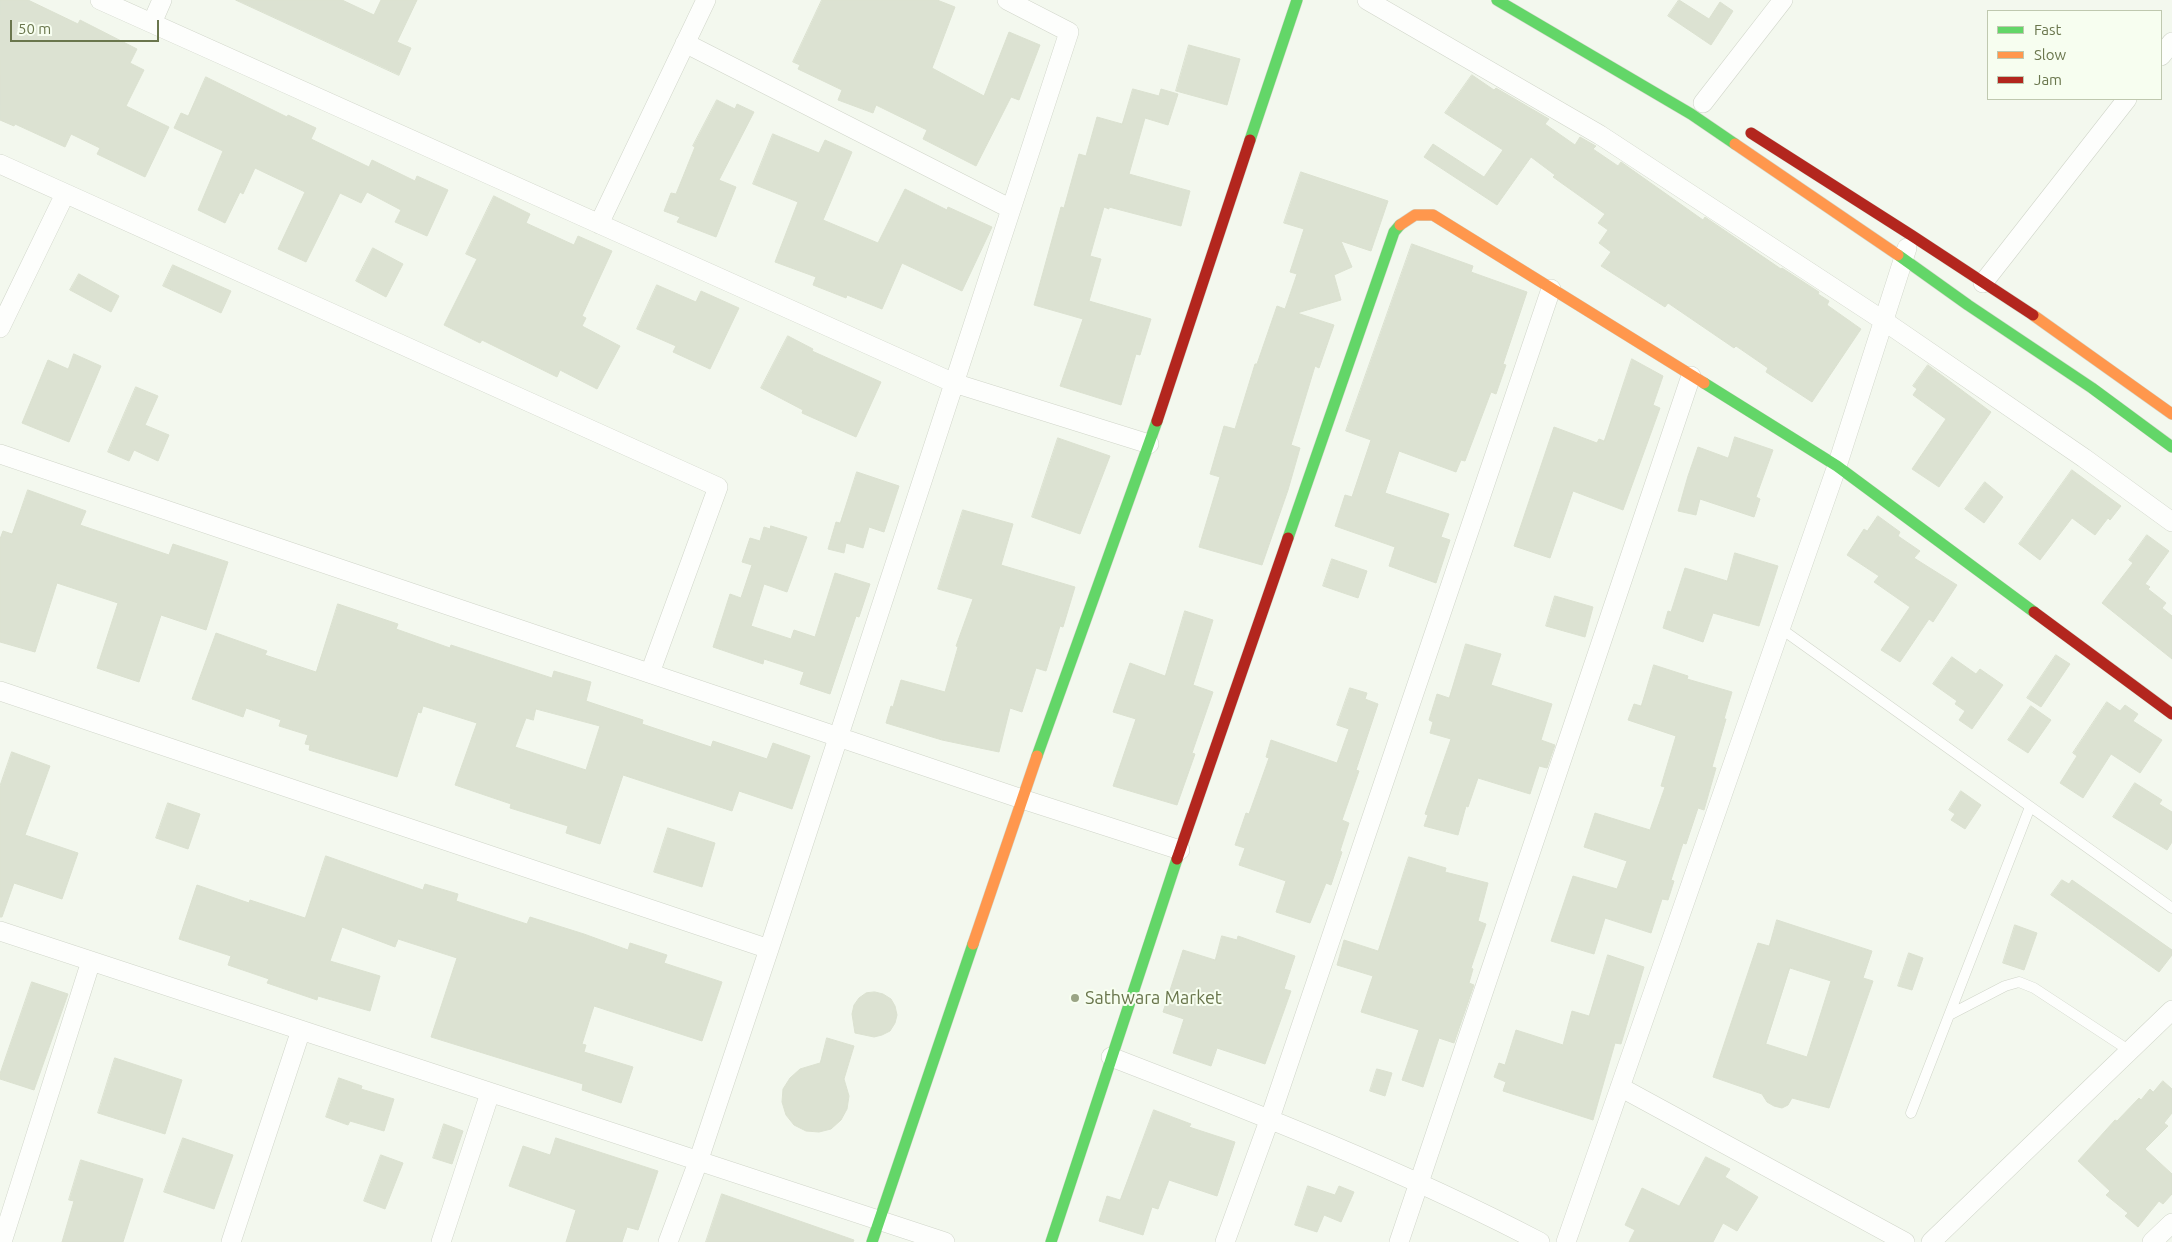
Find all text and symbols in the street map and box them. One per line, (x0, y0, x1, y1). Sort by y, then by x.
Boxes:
scale bar (12, 10, 161, 42)
legend (1987, 10, 2162, 100)
text: 50 m (18, 20, 51, 37)
text: Fast (2034, 21, 2061, 38)
text: Slow (2034, 46, 2066, 63)
text: Jam (2034, 71, 2062, 88)
place label: Sathwara Market (1085, 987, 1222, 1009)
marker: Sathwara Market (1069, 992, 1081, 1004)

